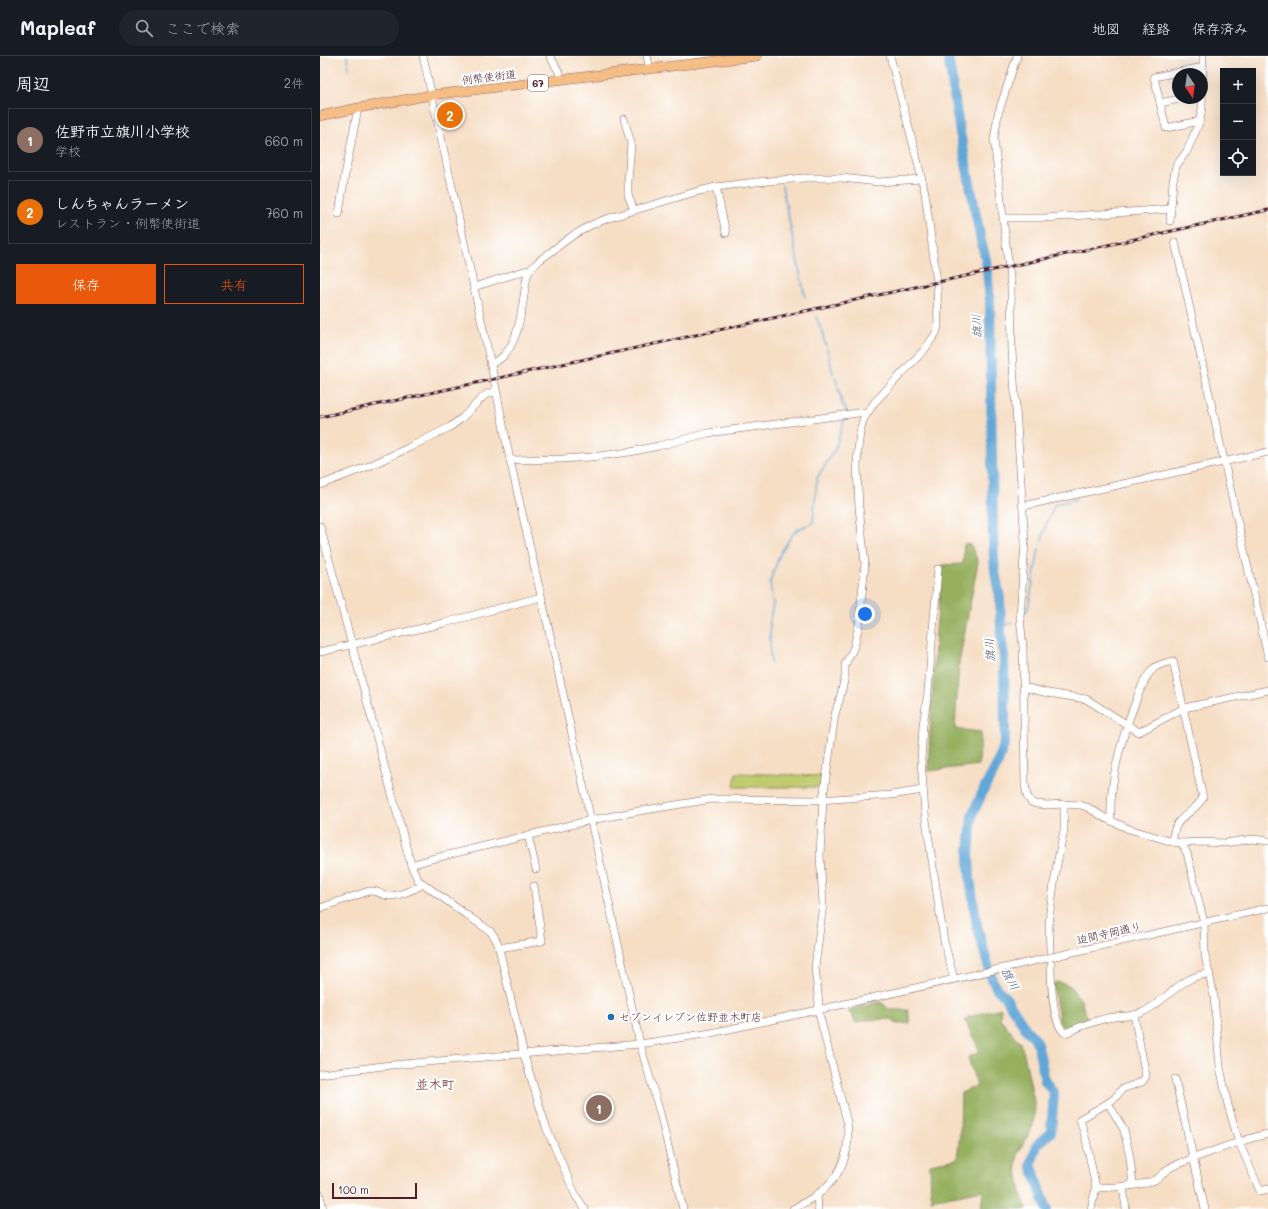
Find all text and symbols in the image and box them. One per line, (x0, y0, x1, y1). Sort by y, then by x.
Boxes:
search box (119, 10, 399, 46)
text: Mapleaf (20, 15, 95, 40)
icon: search (133, 17, 155, 39)
text: ここで検索 (165, 18, 240, 38)
text: 地図 (1092, 19, 1120, 38)
text: 経路 (1142, 19, 1170, 38)
text: 保存済み (1192, 19, 1248, 38)
street label: 例幣使街道 (461, 66, 517, 87)
north arrow (1172, 68, 1208, 104)
map controls (1220, 68, 1256, 176)
button: + (1220, 68, 1256, 104)
text: 周辺 (16, 72, 50, 94)
text: 2件 (284, 74, 304, 91)
road number: 67 (528, 75, 548, 91)
pin: 2 (437, 100, 463, 130)
button: − (1220, 104, 1256, 140)
text: 佐野市立旗川小学校 (55, 121, 190, 141)
text: 1 (27, 132, 33, 149)
text: 660 m (265, 132, 303, 149)
button: locate (1220, 140, 1256, 176)
text: 学校 (55, 142, 81, 159)
text: しんちゃんラーメン (55, 193, 189, 213)
text: 2 (26, 204, 34, 221)
text: 760 m (265, 204, 303, 221)
text: レストラン · 例幣使街道 (55, 214, 200, 231)
button: 保存 (16, 264, 156, 304)
button: 共有 (164, 264, 304, 304)
water label: 旗川 (968, 314, 984, 338)
your location (855, 604, 875, 624)
water label: 旗川 (980, 638, 998, 663)
street label: 迫間寺岡通り (1075, 918, 1143, 947)
water label: 旗川 (998, 964, 1024, 993)
place label: セブンイレブン佐野並木町店 (619, 1009, 762, 1024)
marker: セブンイレブン佐野並木町店 (606, 1012, 616, 1022)
district label: 並木町 (415, 1075, 455, 1092)
pin: 1 (586, 1093, 612, 1123)
scale bar (332, 1181, 417, 1200)
text: 100 m (338, 1182, 369, 1197)

